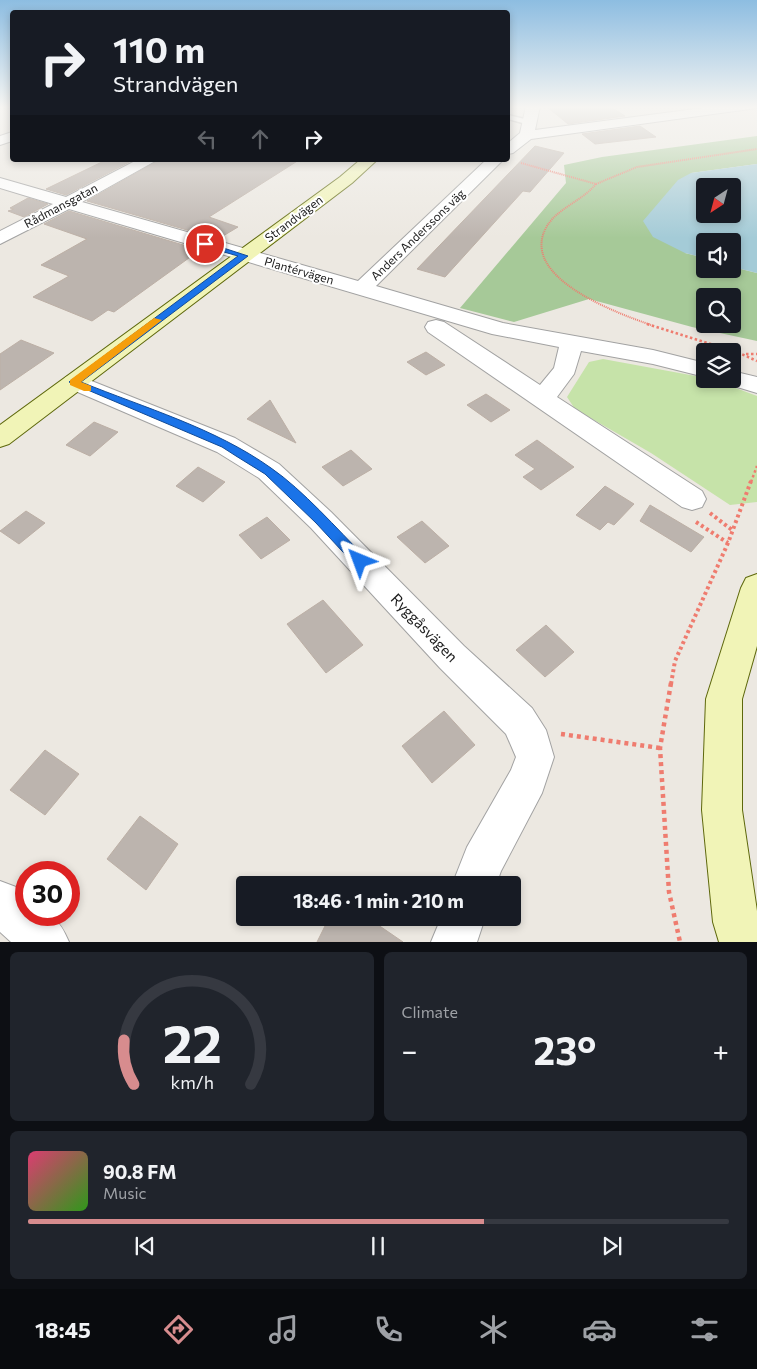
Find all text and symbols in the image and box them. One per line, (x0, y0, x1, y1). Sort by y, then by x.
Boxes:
text: 110 m (113, 27, 205, 70)
icon: right (30, 30, 95, 95)
text: Strandvägen (113, 70, 238, 97)
icon: left (193, 125, 221, 153)
icon: ahead (246, 125, 274, 153)
icon: right (299, 125, 327, 153)
north arrow (696, 178, 741, 222)
map controls (696, 178, 741, 388)
street label: Rådmansgatan (21, 180, 100, 230)
street label: Anders Anderssons väg (367, 185, 468, 283)
street label: Strandvägen (262, 192, 325, 244)
pin (184, 223, 226, 265)
icon: arrive (191, 230, 219, 258)
button: sound (696, 233, 741, 278)
street label: Plantérvägen (263, 253, 336, 287)
button: search (696, 288, 741, 333)
button: layers (696, 343, 741, 388)
position arrow (333, 534, 385, 586)
street label: Ryggåsvägen (388, 589, 462, 665)
speed limit sign: 30 (15, 861, 80, 926)
text: 18:46 · 1 min · 210 m (293, 889, 464, 912)
text: Climate (402, 1002, 458, 1021)
text: 22 (162, 1010, 221, 1074)
text: 23° (534, 1026, 596, 1073)
text: − (402, 1033, 417, 1067)
text: + (713, 1033, 729, 1067)
text: km/h (170, 1071, 213, 1093)
text: 90.8 FM (103, 1160, 177, 1183)
text: Music (103, 1183, 147, 1202)
icon: previous (131, 1232, 159, 1260)
icon: pause (364, 1232, 392, 1260)
icon: next (598, 1232, 626, 1260)
icon: directions (161, 1312, 196, 1347)
icon: music (266, 1312, 301, 1347)
icon: phone (371, 1312, 406, 1347)
icon: climate (476, 1312, 511, 1347)
icon: car (582, 1312, 617, 1347)
icon: filters (687, 1312, 722, 1347)
text: 18:45 (35, 1316, 91, 1343)

